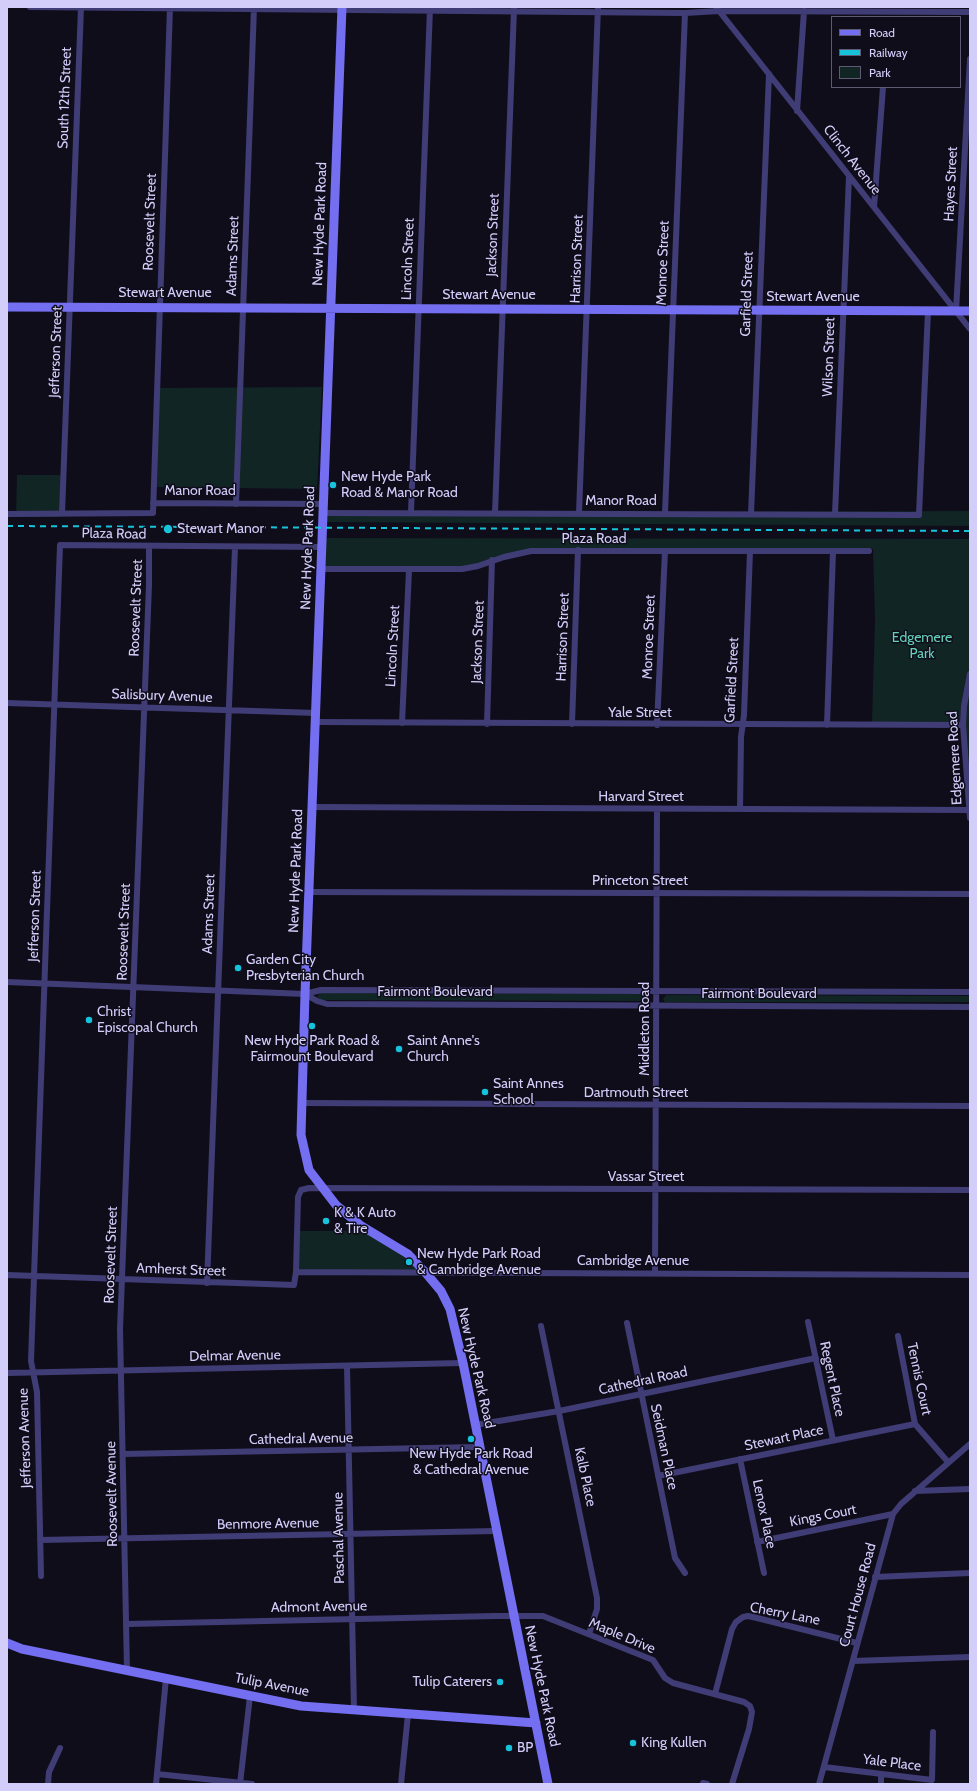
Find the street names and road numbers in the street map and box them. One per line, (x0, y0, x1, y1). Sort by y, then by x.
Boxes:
street label: South 12th Street (55, 47, 75, 149)
street label: Clinch Avenue (819, 122, 885, 198)
street label: Hayes Street (941, 146, 961, 222)
street label: New Hyde Park Road (309, 162, 331, 286)
street label: Roosevelt Street (140, 173, 160, 271)
street label: Jackson Street (483, 193, 503, 277)
street label: Harrison Street (567, 214, 587, 304)
street label: Adams Street (223, 216, 243, 296)
street label: Lincoln Street (398, 218, 418, 300)
street label: Monroe Street (653, 220, 673, 306)
street label: Garfield Street (737, 251, 757, 337)
street label: Stewart Avenue (118, 285, 212, 301)
street label: Stewart Avenue (442, 287, 536, 303)
street label: Stewart Avenue (766, 289, 860, 305)
street label: Jefferson Street (46, 306, 66, 398)
street label: Wilson Street (819, 317, 839, 397)
street label: Manor Road (164, 483, 236, 499)
street label: New Hyde Park Road (297, 486, 319, 610)
street label: Manor Road (585, 493, 657, 509)
street label: Plaza Road (81, 525, 147, 543)
street label: Plaza Road (562, 531, 626, 547)
street label: Roosevelt Street (126, 559, 146, 657)
street label: Harrison Street (553, 592, 573, 682)
street label: Monroe Street (639, 594, 659, 680)
street label: Jackson Street (468, 600, 488, 684)
street label: Lincoln Street (382, 605, 404, 687)
street label: Garfield Street (721, 637, 743, 723)
street label: Salisbury Avenue (111, 686, 213, 706)
street label: Yale Street (608, 705, 672, 721)
street label: Edgemere Road (944, 711, 966, 805)
street label: Harvard Street (598, 789, 684, 805)
street label: New Hyde Park Road (285, 809, 307, 933)
street label: Jefferson Street (25, 870, 45, 962)
street label: Princeton Street (592, 873, 688, 889)
street label: Adams Street (199, 874, 219, 954)
street label: Roosevelt Street (114, 883, 134, 981)
street label: Middleton Road (637, 982, 653, 1076)
street label: Fairmont Boulevard (377, 984, 493, 1000)
street label: Fairmont Boulevard (701, 986, 817, 1002)
street label: Dartmouth Street (584, 1085, 688, 1101)
street label: Vassar Street (608, 1169, 684, 1185)
street label: Roosevelt Street (101, 1206, 121, 1304)
street label: Cambridge Avenue (577, 1253, 689, 1269)
street label: Amherst Street (136, 1260, 226, 1280)
street label: New Hyde Park Road (454, 1306, 498, 1430)
street label: Regent Place (816, 1340, 848, 1418)
street label: Tennis Court (903, 1341, 935, 1417)
street label: Delmar Avenue (189, 1347, 281, 1365)
street label: Cathedral Road (597, 1363, 689, 1399)
street label: Jefferson Avenue (15, 1388, 35, 1488)
street label: Seidman Place (647, 1402, 681, 1492)
street label: Stewart Place (743, 1421, 825, 1455)
street label: Cathedral Avenue (249, 1430, 353, 1448)
street label: Roosevelt Avenue (103, 1441, 121, 1547)
street label: Kalb Place (571, 1446, 599, 1508)
street label: Lenox Place (748, 1478, 780, 1550)
street label: Paschal Avenue (330, 1492, 348, 1584)
street label: Kings Court (788, 1501, 858, 1531)
street label: Benmore Avenue (217, 1515, 319, 1533)
street label: Court House Road (836, 1541, 880, 1649)
street label: Admont Avenue (271, 1598, 367, 1616)
street label: Cherry Lane (748, 1599, 822, 1629)
street label: Maple Drive (586, 1614, 658, 1658)
street label: New Hyde Park Road (521, 1624, 563, 1748)
street label: Tulip Avenue (233, 1670, 311, 1700)
street label: Yale Place (862, 1751, 922, 1775)

